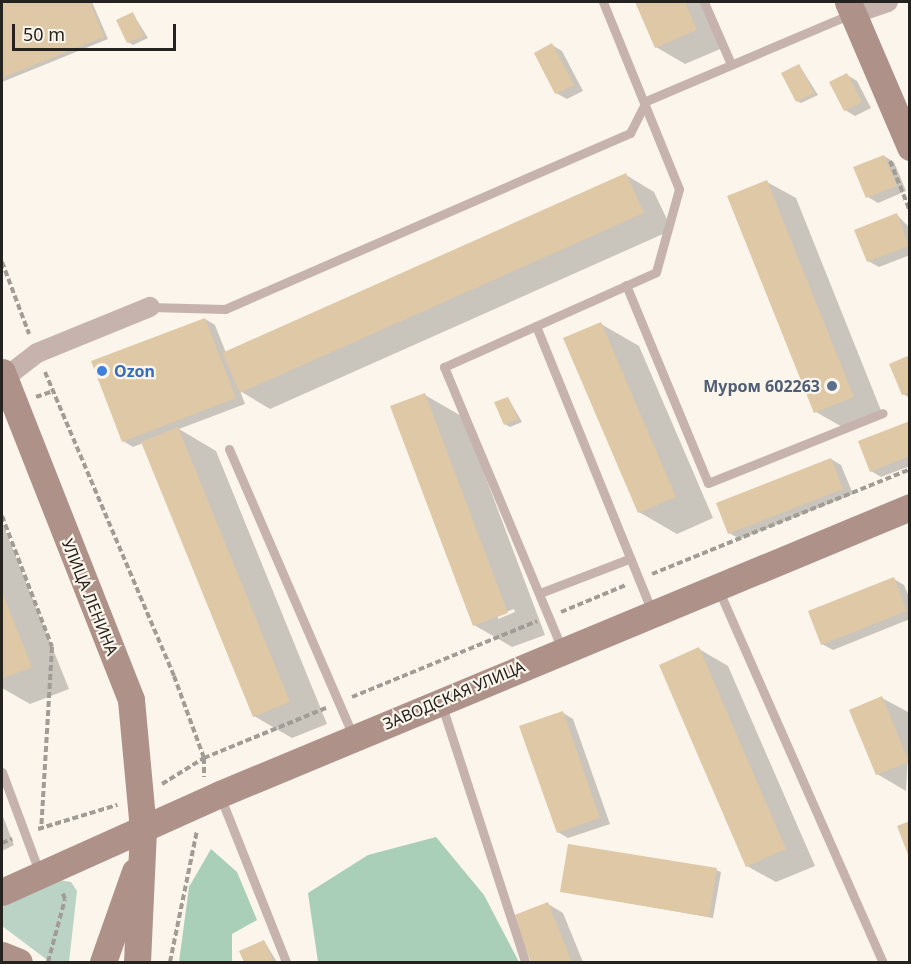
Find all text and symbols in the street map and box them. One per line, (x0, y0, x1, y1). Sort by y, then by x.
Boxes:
scale bar (15, 12, 178, 50)
text: 50 m (23, 22, 65, 46)
place label: Ozon (114, 361, 155, 381)
marker: Ozon (95, 364, 109, 378)
place label: Муром 602263 (703, 376, 820, 396)
marker: Муром 602263 (825, 379, 839, 393)
street label: УЛИЦА ЛЕНИНА (58, 536, 122, 658)
street label: ЗАВОДСКАЯ УЛИЦА (380, 656, 528, 734)

